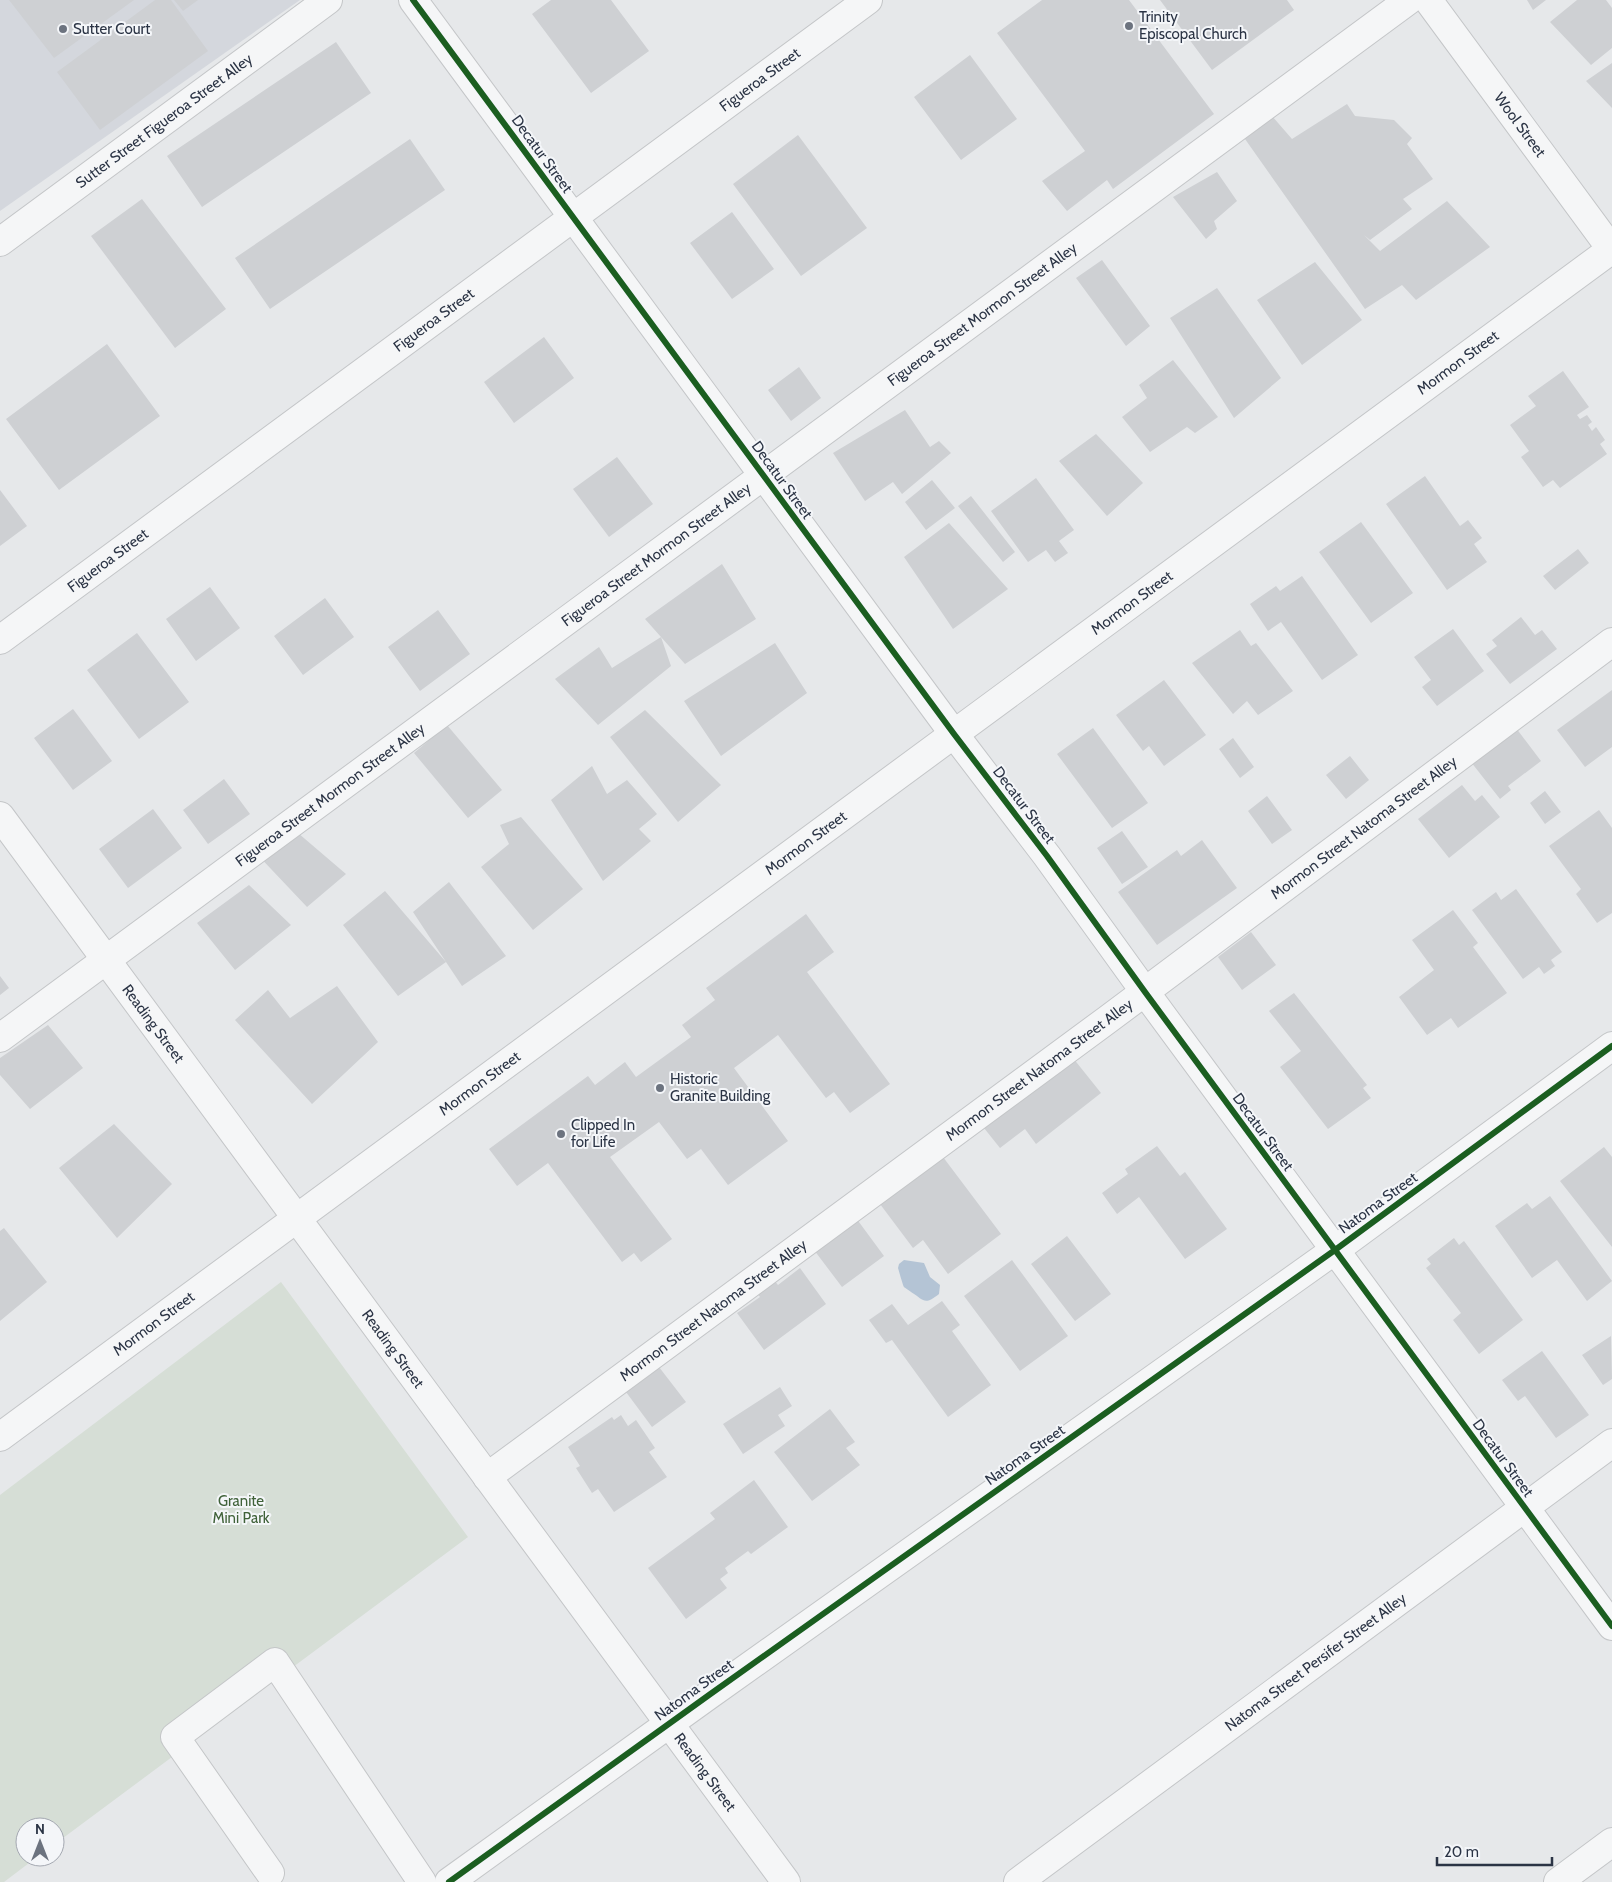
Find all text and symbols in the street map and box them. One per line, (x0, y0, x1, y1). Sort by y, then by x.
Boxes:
place label: Trinity Episcopal Church (1139, 8, 1247, 43)
place label: Sutter Court (73, 20, 150, 38)
marker: Trinity Episcopal Church (1123, 20, 1135, 32)
marker: Sutter Court (57, 23, 69, 35)
street label: Figueroa Street (716, 44, 804, 115)
street label: Sutter Street Figueroa Street Alley (72, 50, 256, 192)
street label: Wool Street (1490, 89, 1550, 161)
street label: Decatur Street (508, 112, 576, 196)
street label: Figueroa Street Mormon Street Alley (884, 238, 1081, 390)
street label: Figueroa Street (390, 284, 478, 356)
street label: Mormon Street (1414, 327, 1502, 399)
street label: Decatur Street (748, 438, 816, 522)
street label: Figueroa Street Mormon Street Alley (558, 479, 755, 630)
street label: Figueroa Street (64, 525, 152, 596)
street label: Mormon Street (1088, 567, 1176, 639)
street label: Figueroa Street Mormon Street Alley (232, 719, 429, 871)
street label: Mormon Street Natoma Street Alley (1267, 752, 1461, 903)
street label: Decatur Street (989, 763, 1059, 847)
street label: Mormon Street (762, 807, 850, 879)
street label: Reading Street (118, 981, 188, 1066)
street label: Mormon Street Natoma Street Alley (942, 995, 1137, 1145)
street label: Mormon Street (435, 1047, 524, 1119)
place label: Historic Granite Building (670, 1070, 771, 1105)
marker: Historic Granite Building (654, 1082, 666, 1094)
street label: Decatur Street (1229, 1090, 1297, 1174)
place label: Clipped In for Life (571, 1116, 635, 1151)
marker: Clipped In for Life (555, 1128, 567, 1140)
street label: Natoma Street (1335, 1168, 1421, 1238)
street label: Mormon Street Natoma Street Alley (616, 1235, 811, 1385)
street label: Mormon Street (109, 1288, 198, 1360)
street label: Reading Street (358, 1306, 428, 1392)
street label: Decatur Street (1469, 1416, 1537, 1500)
street label: Natoma Street (982, 1421, 1068, 1489)
park label: Granite Mini Park (212, 1492, 270, 1527)
street label: Natoma Street Persifer Street Alley (1221, 1589, 1410, 1735)
street label: Natoma Street (651, 1655, 737, 1725)
street label: Reading Street (670, 1729, 740, 1815)
north arrow (15, 1817, 65, 1867)
text: N (35, 1820, 45, 1838)
scale bar (1437, 1834, 1552, 1866)
text: 20 m (1444, 1843, 1479, 1861)

